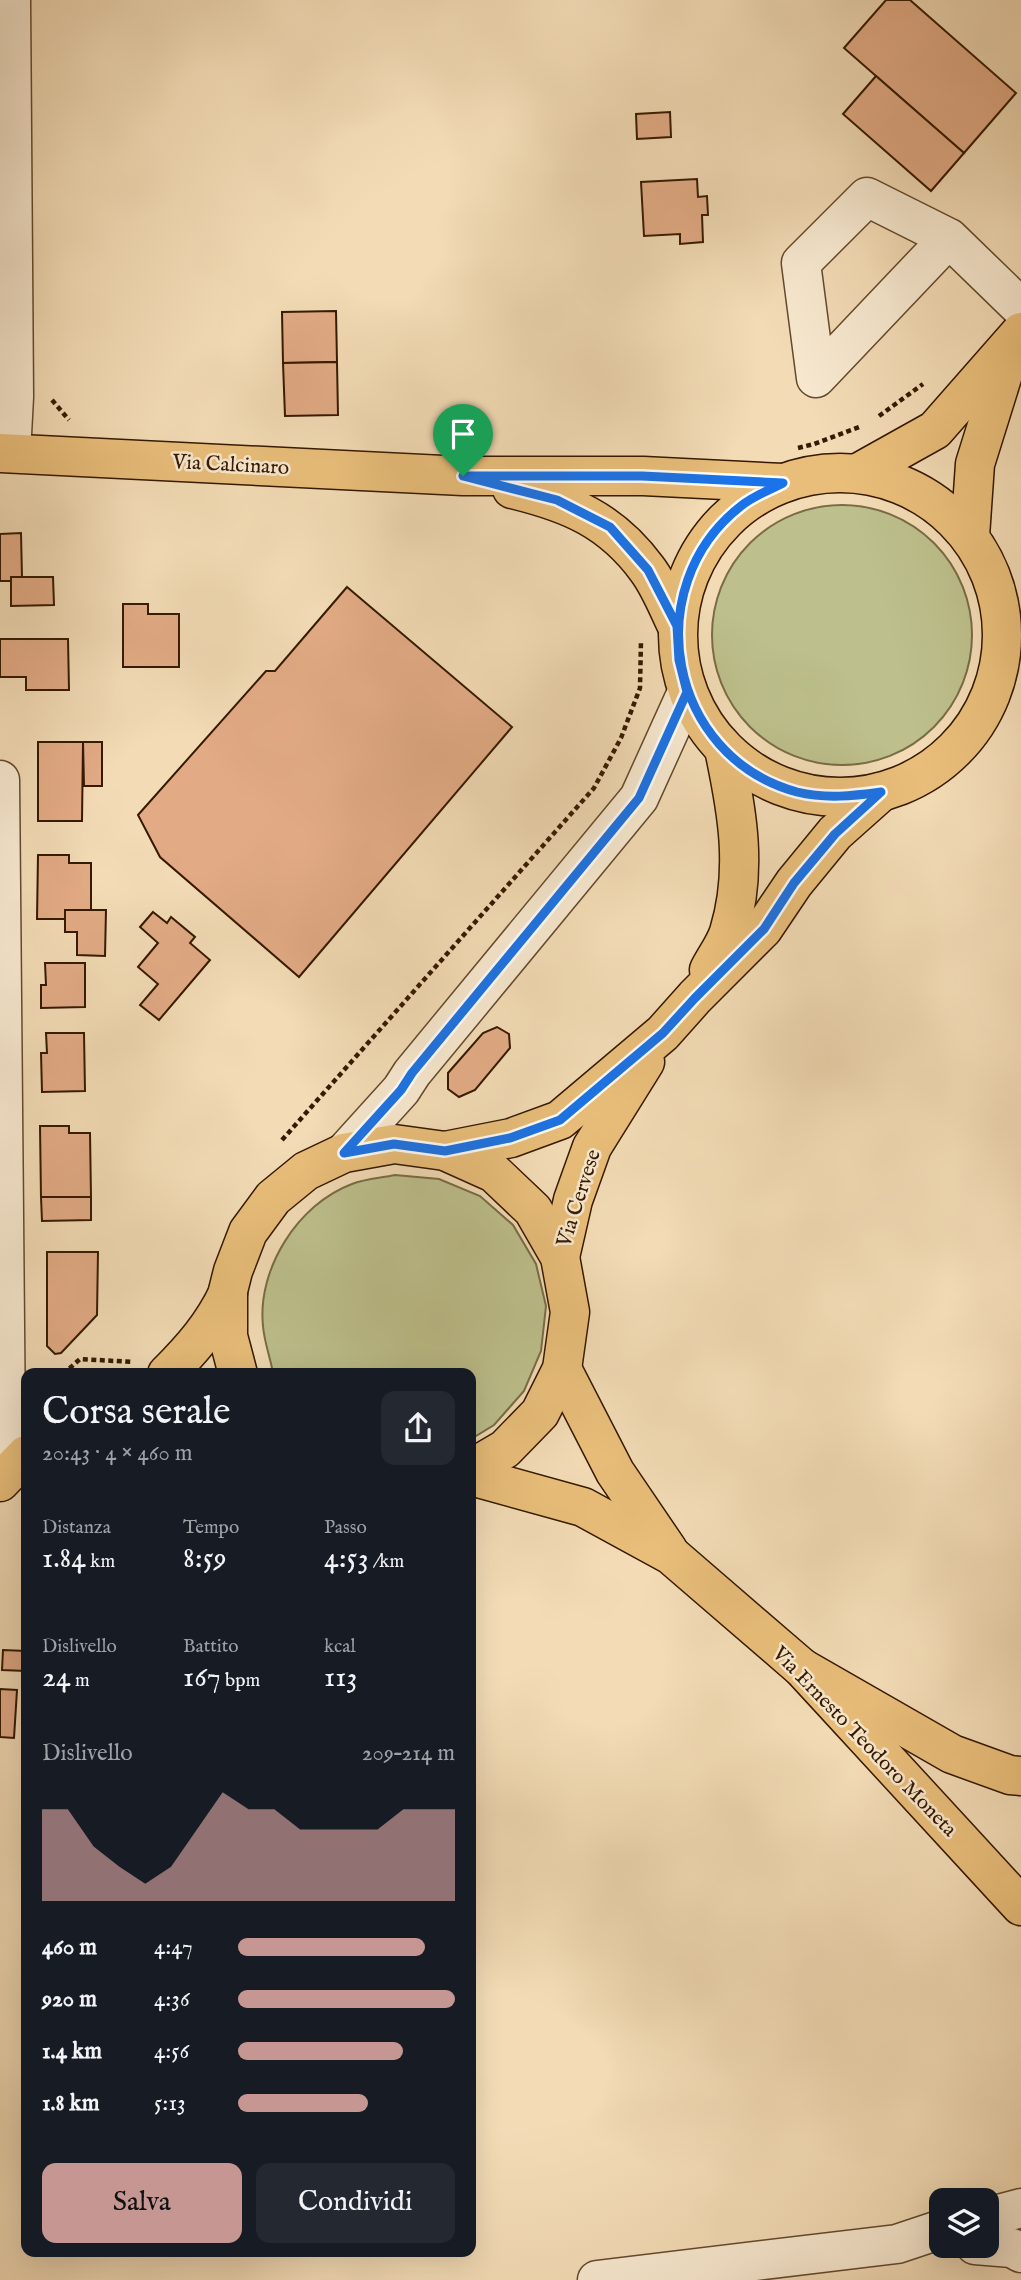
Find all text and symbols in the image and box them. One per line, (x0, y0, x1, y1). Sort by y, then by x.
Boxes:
pin (433, 404, 493, 476)
icon: arrive (444, 415, 482, 453)
street label: Via Calcinaro (171, 449, 290, 482)
street label: Via Cervese (551, 1146, 608, 1252)
text: Corsa serale (42, 1389, 230, 1437)
button: share (381, 1391, 455, 1465)
text: 20:43 · 4 × 460 m (42, 1439, 192, 1468)
text: Distanza (42, 1516, 111, 1540)
text: Tempo (183, 1516, 239, 1540)
text: Passo (324, 1516, 367, 1540)
text: 1.84 (42, 1540, 86, 1578)
text: 8:59 (183, 1540, 227, 1578)
text: 4:53 (324, 1540, 369, 1578)
text: km (86, 1550, 115, 1574)
text: /km (369, 1550, 404, 1574)
text: Dislivello (42, 1635, 117, 1659)
text: Battito (183, 1635, 239, 1659)
text: kcal (324, 1635, 356, 1659)
street label: Via Ernesto Teodoro Moneta (765, 1640, 963, 1844)
text: 24 (42, 1659, 71, 1697)
text: 167 (183, 1659, 221, 1697)
text: 113 (324, 1659, 358, 1697)
text: m (71, 1669, 90, 1693)
text: bpm (221, 1669, 260, 1693)
text: Dislivello (42, 1739, 133, 1768)
text: 209–214 m (362, 1739, 455, 1768)
text: 460 m (42, 1933, 97, 1962)
text: 4:47 (154, 1933, 193, 1962)
text: 920 m (42, 1985, 97, 2014)
text: 4:36 (154, 1985, 190, 2014)
text: 1.4 km (42, 2037, 102, 2066)
text: 4:56 (154, 2037, 189, 2066)
text: 1.8 km (42, 2089, 100, 2118)
text: 5:13 (154, 2089, 186, 2118)
button: Salva (42, 2163, 242, 2243)
button: Condividi (256, 2163, 455, 2243)
map controls (929, 2188, 999, 2258)
button: layers (929, 2188, 999, 2258)

